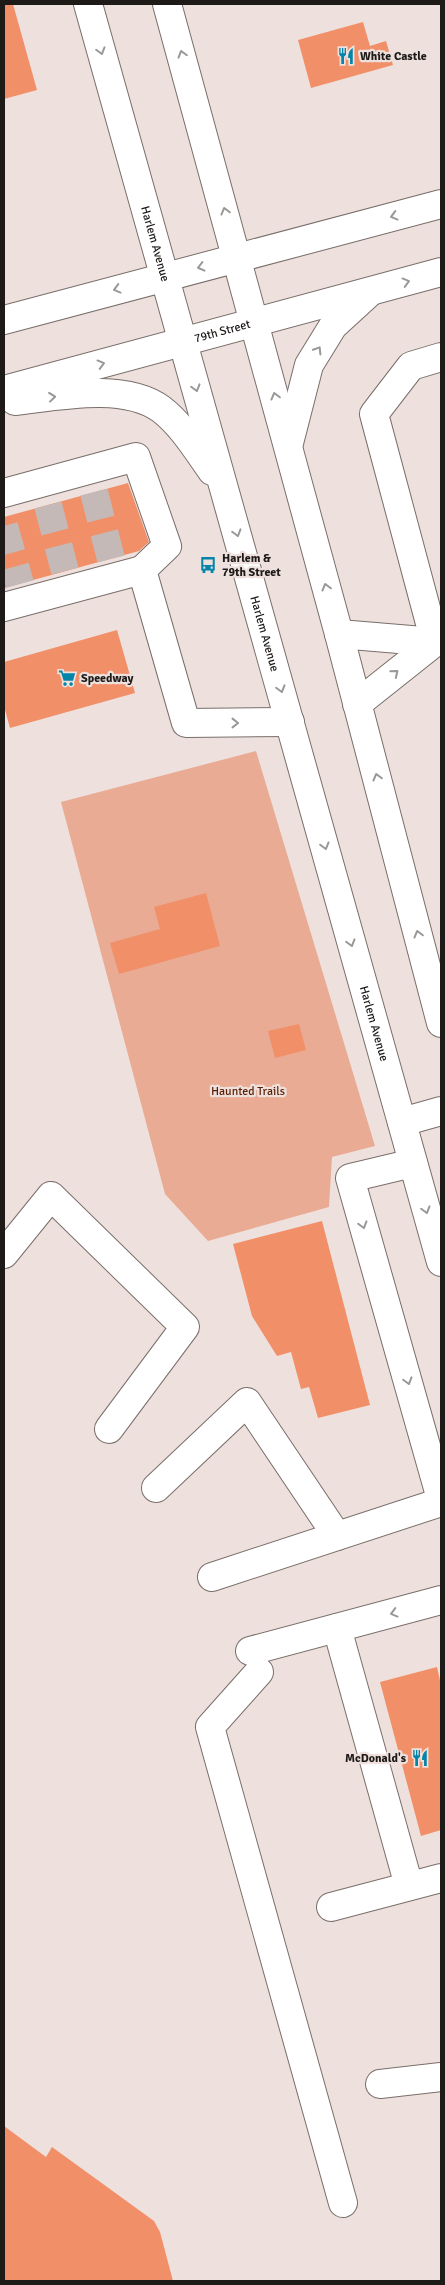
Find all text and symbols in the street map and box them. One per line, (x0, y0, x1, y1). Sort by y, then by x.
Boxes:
one-way arrow (96, 46, 106, 54)
restaurant icon: White Castle (336, 46, 356, 66)
place label: White Castle (360, 49, 427, 64)
one-way arrow (177, 50, 187, 58)
street label: Harlem Avenue (137, 204, 173, 283)
one-way arrow (220, 207, 230, 215)
one-way arrow (390, 210, 399, 221)
one-way arrow (196, 261, 205, 272)
one-way arrow (402, 277, 410, 287)
one-way arrow (114, 284, 122, 294)
street label: 79th Street (193, 317, 252, 346)
one-way arrow (311, 347, 321, 356)
one-way arrow (97, 359, 105, 369)
one-way arrow (190, 384, 200, 392)
one-way arrow (49, 392, 57, 403)
one-way arrow (270, 393, 280, 401)
one-way arrow (231, 529, 241, 537)
place label: Harlem & 79th Street (222, 551, 281, 580)
bus stop icon: Harlem & 79th Street (198, 555, 218, 575)
one-way arrow (321, 582, 332, 591)
street label: Harlem Avenue (246, 594, 282, 673)
supermarket icon: Speedway (57, 668, 77, 688)
place label: Speedway (81, 671, 134, 686)
one-way arrow (389, 671, 398, 679)
one-way arrow (275, 685, 286, 694)
one-way arrow (231, 718, 239, 728)
one-way arrow (372, 773, 382, 782)
one-way arrow (319, 841, 329, 850)
one-way arrow (413, 930, 424, 939)
one-way arrow (346, 938, 356, 946)
street label: Harlem Avenue (356, 984, 391, 1063)
park label: Haunted Trails (211, 1084, 285, 1099)
one-way arrow (421, 1205, 431, 1213)
one-way arrow (358, 1220, 368, 1228)
one-way arrow (402, 1376, 412, 1385)
one-way arrow (390, 1607, 399, 1618)
restaurant icon: McDonald's (410, 1748, 430, 1768)
place label: McDonald's (345, 1751, 407, 1766)

